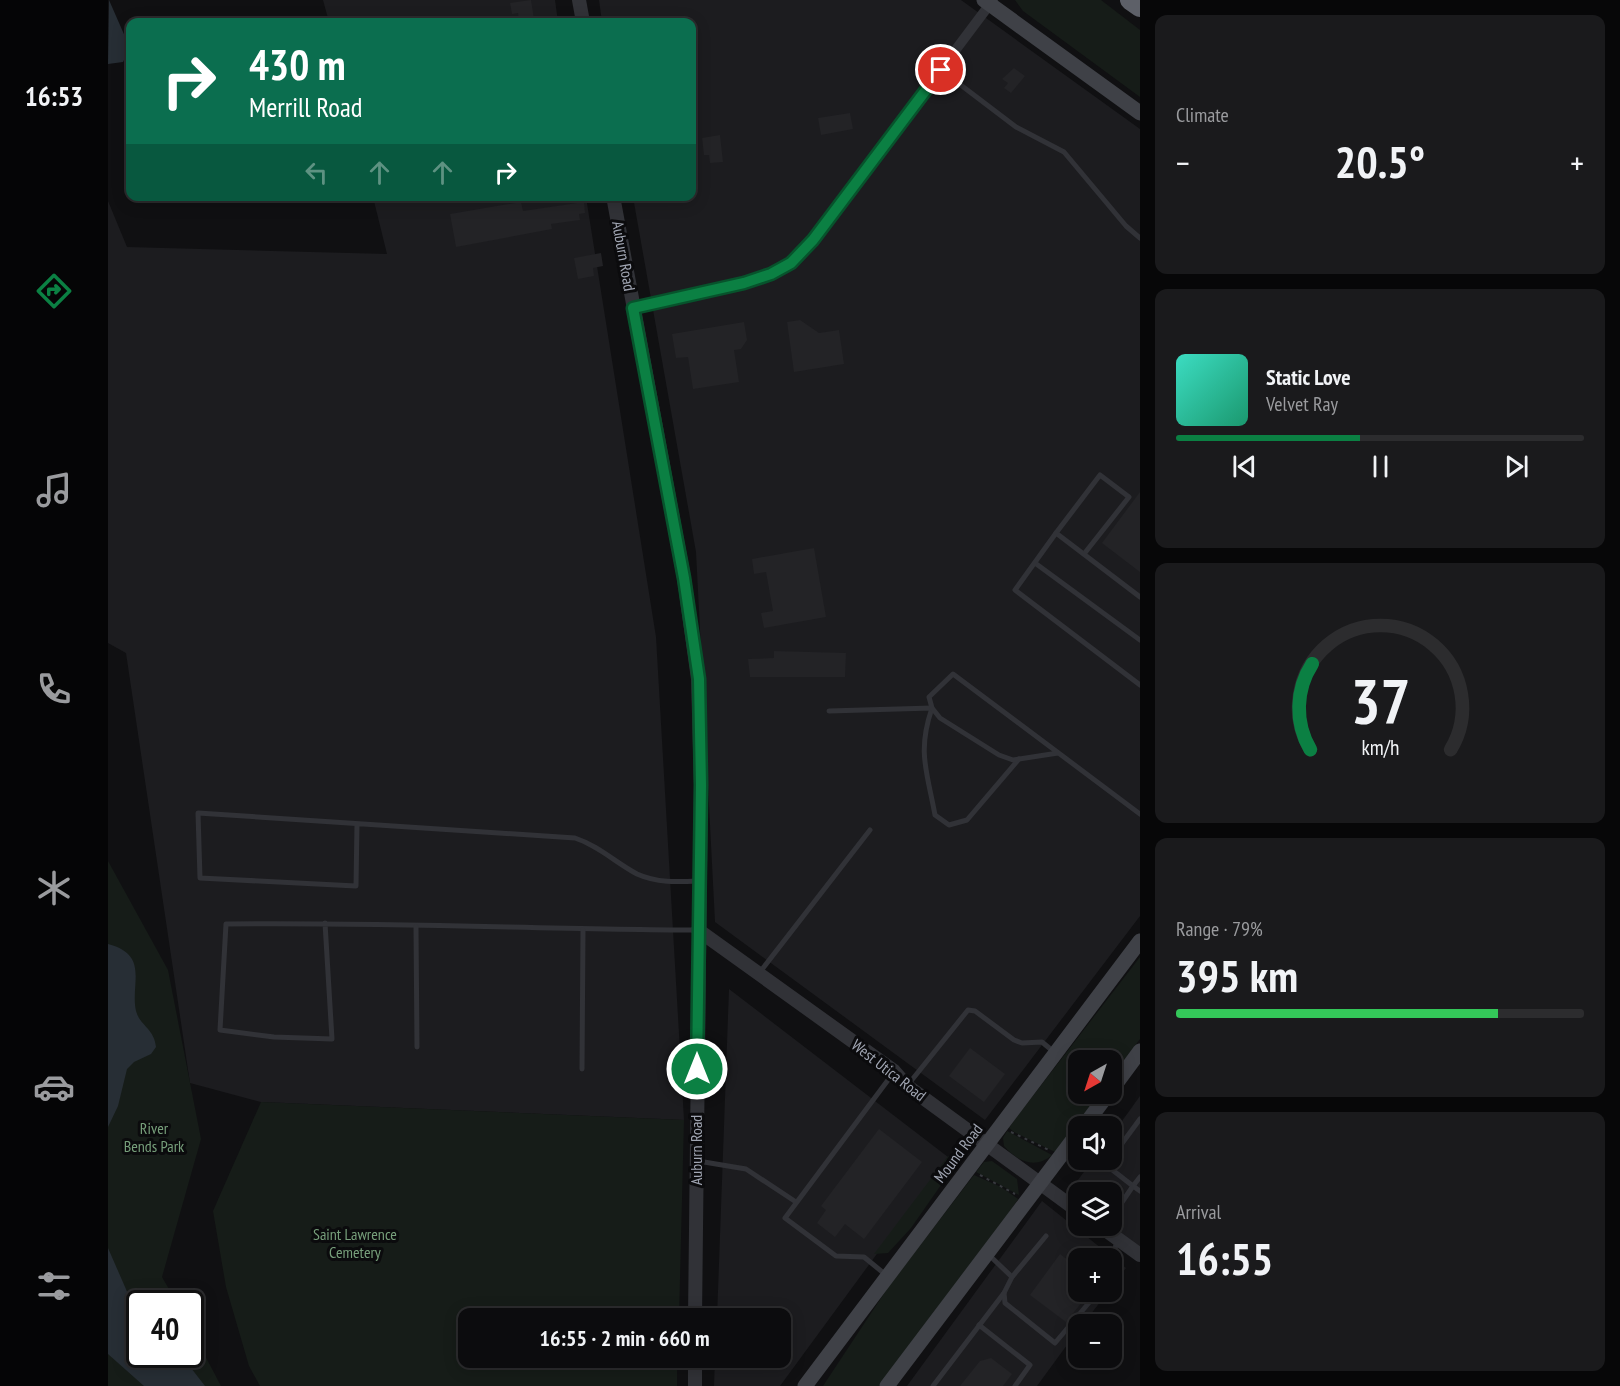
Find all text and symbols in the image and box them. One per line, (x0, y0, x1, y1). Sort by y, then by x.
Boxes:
text: 430 m (249, 37, 346, 92)
icon: right (150, 42, 228, 120)
pin (915, 44, 966, 95)
icon: arrive (924, 53, 957, 86)
text: 16:53 (25, 79, 83, 113)
text: Merrill Road (249, 90, 362, 124)
text: Climate (1176, 102, 1229, 128)
text: 20.5° (1335, 132, 1425, 190)
text: − (1176, 141, 1190, 184)
text: + (1570, 141, 1584, 184)
icon: left (300, 156, 333, 189)
icon: ahead (363, 156, 396, 189)
icon: ahead (426, 156, 459, 189)
icon: right (489, 156, 522, 189)
street label: Auburn Road (608, 220, 640, 293)
icon: directions (33, 270, 75, 312)
text: Static Love (1266, 363, 1351, 391)
text: Velvet Ray (1266, 391, 1338, 417)
icon: previous (1228, 450, 1261, 483)
icon: pause (1364, 450, 1397, 483)
icon: next (1500, 450, 1533, 483)
icon: music (33, 469, 75, 511)
text: 37 (1350, 660, 1410, 741)
icon: phone (33, 668, 75, 710)
text: km/h (1361, 733, 1399, 761)
icon: climate (33, 867, 75, 909)
text: Range · 79% (1176, 916, 1263, 942)
text: 395 km (1176, 946, 1298, 1004)
street label: West Utica Road (848, 1035, 930, 1105)
position arrow (665, 1037, 729, 1101)
north arrow (1068, 1050, 1122, 1104)
map controls (1068, 1050, 1122, 1368)
icon: car (33, 1066, 75, 1108)
street label: Auburn Road (686, 1115, 706, 1185)
button: sound (1068, 1116, 1122, 1170)
park label: River Bends Park (124, 1118, 185, 1156)
street label: Mound Road (929, 1120, 987, 1186)
button: layers (1068, 1182, 1122, 1236)
text: Arrival (1176, 1199, 1221, 1225)
park label: Saint Lawrence Cemetery (313, 1224, 397, 1262)
text: 16:55 (1176, 1229, 1273, 1287)
button: + (1068, 1248, 1122, 1302)
icon: filters (33, 1265, 75, 1307)
speed limit sign: 40 (126, 1290, 204, 1368)
button: − (1068, 1314, 1122, 1368)
text: 16:55 · 2 min · 660 m (539, 1324, 710, 1352)

